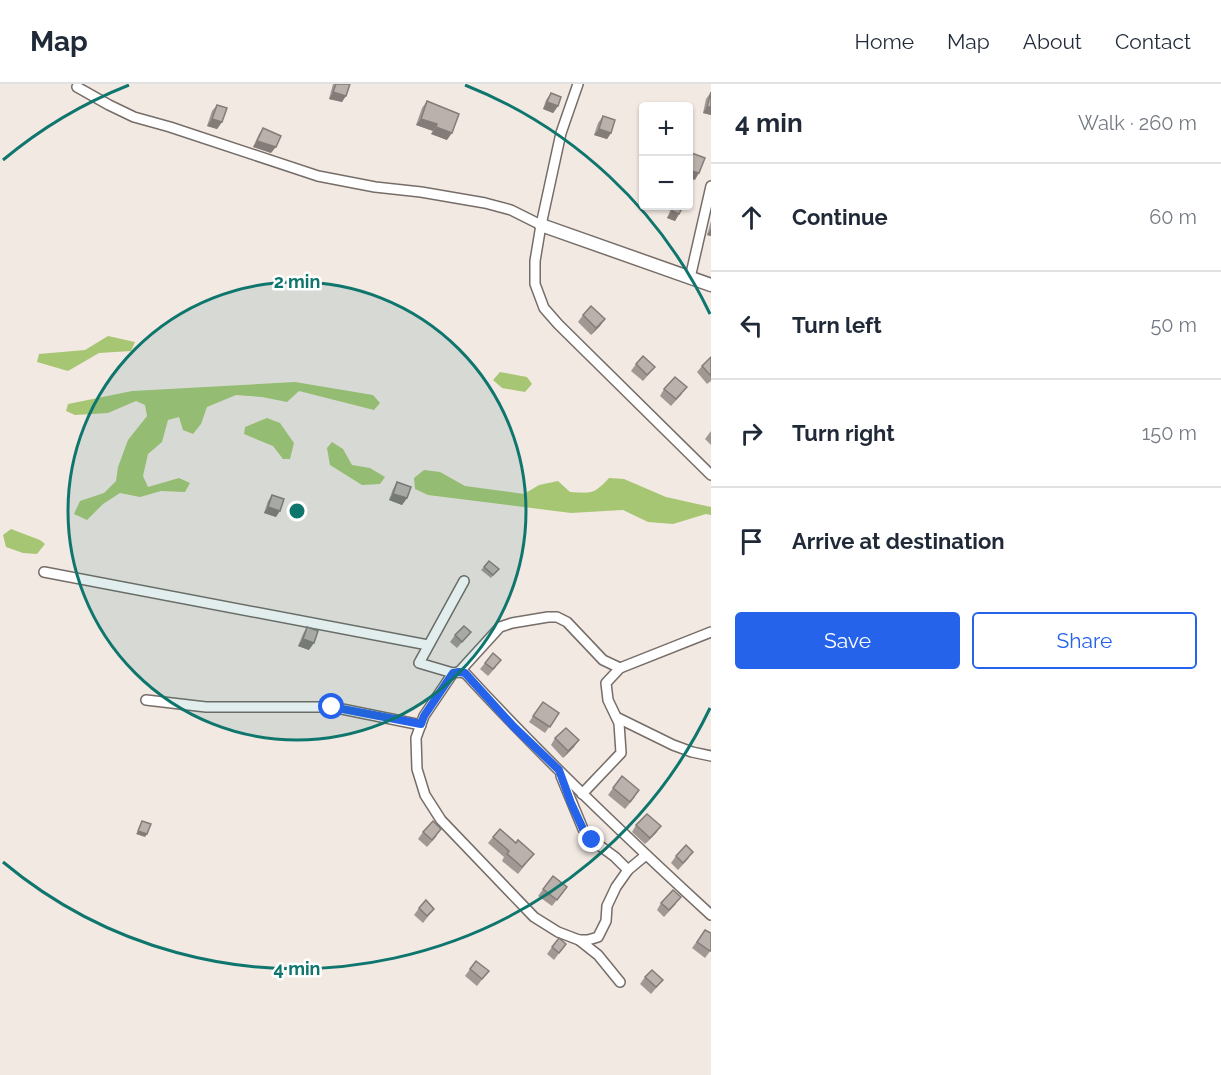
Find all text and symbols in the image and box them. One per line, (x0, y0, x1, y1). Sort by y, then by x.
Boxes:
text: Map (30, 25, 88, 58)
text: Home (855, 29, 914, 54)
text: Map (947, 29, 990, 54)
text: About (1023, 29, 1082, 54)
text: Contact (1115, 29, 1191, 54)
map controls (639, 102, 693, 210)
button: + (639, 102, 693, 156)
text: 4 min (735, 108, 803, 138)
text: Walk · 260 m (1078, 111, 1197, 135)
button: − (639, 156, 693, 210)
icon: ahead (735, 201, 768, 234)
text: Continue (792, 204, 888, 230)
text: 60 m (1149, 205, 1197, 229)
text: 2 min (274, 271, 320, 292)
icon: left (735, 309, 768, 342)
text: Turn left (792, 312, 882, 338)
text: 50 m (1150, 313, 1197, 337)
icon: right (735, 417, 768, 450)
text: Turn right (792, 420, 895, 446)
text: 150 m (1142, 421, 1197, 445)
centre of rings (287, 501, 307, 521)
icon: arrive (735, 525, 768, 558)
text: Arrive at destination (792, 528, 1005, 554)
button: Save (735, 612, 960, 669)
button: Share (972, 612, 1197, 669)
route start (318, 693, 344, 719)
route end (578, 826, 604, 852)
text: 4 min (274, 958, 320, 979)

